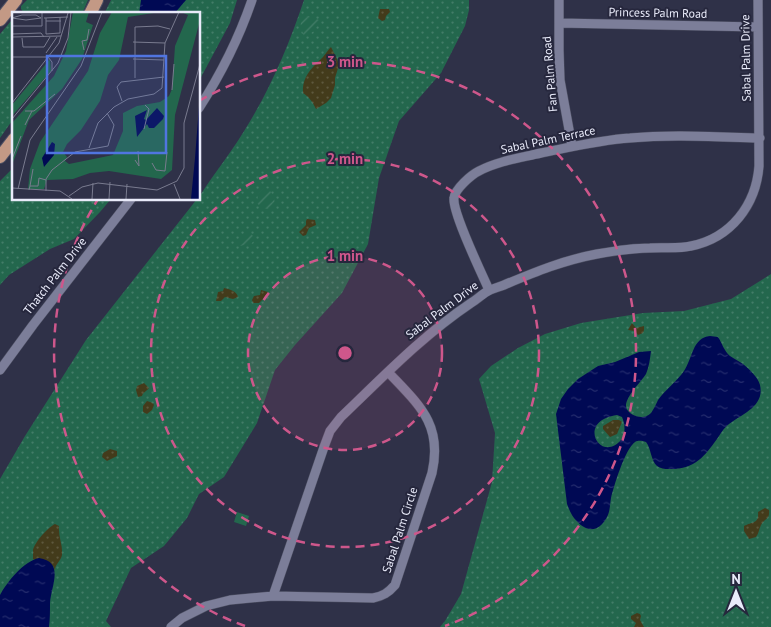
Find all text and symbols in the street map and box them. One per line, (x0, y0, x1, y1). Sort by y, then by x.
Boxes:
street label: Princess Palm Road (608, 4, 708, 21)
inset map (12, 12, 200, 200)
street label: Sabal Palm Drive (737, 14, 754, 102)
street label: Fan Palm Road (539, 36, 560, 113)
text: 3 min (327, 52, 363, 71)
street label: Sabal Palm Terrace (499, 122, 597, 157)
text: 2 min (327, 149, 363, 168)
street label: Thatch Palm Drive (20, 234, 89, 317)
text: 1 min (327, 246, 363, 265)
street label: Sabal Palm Drive (402, 277, 481, 342)
centre of rings (336, 344, 354, 362)
street label: Sabal Palm Circle (379, 485, 420, 575)
north arrow (711, 567, 761, 617)
text: N (731, 570, 741, 588)

